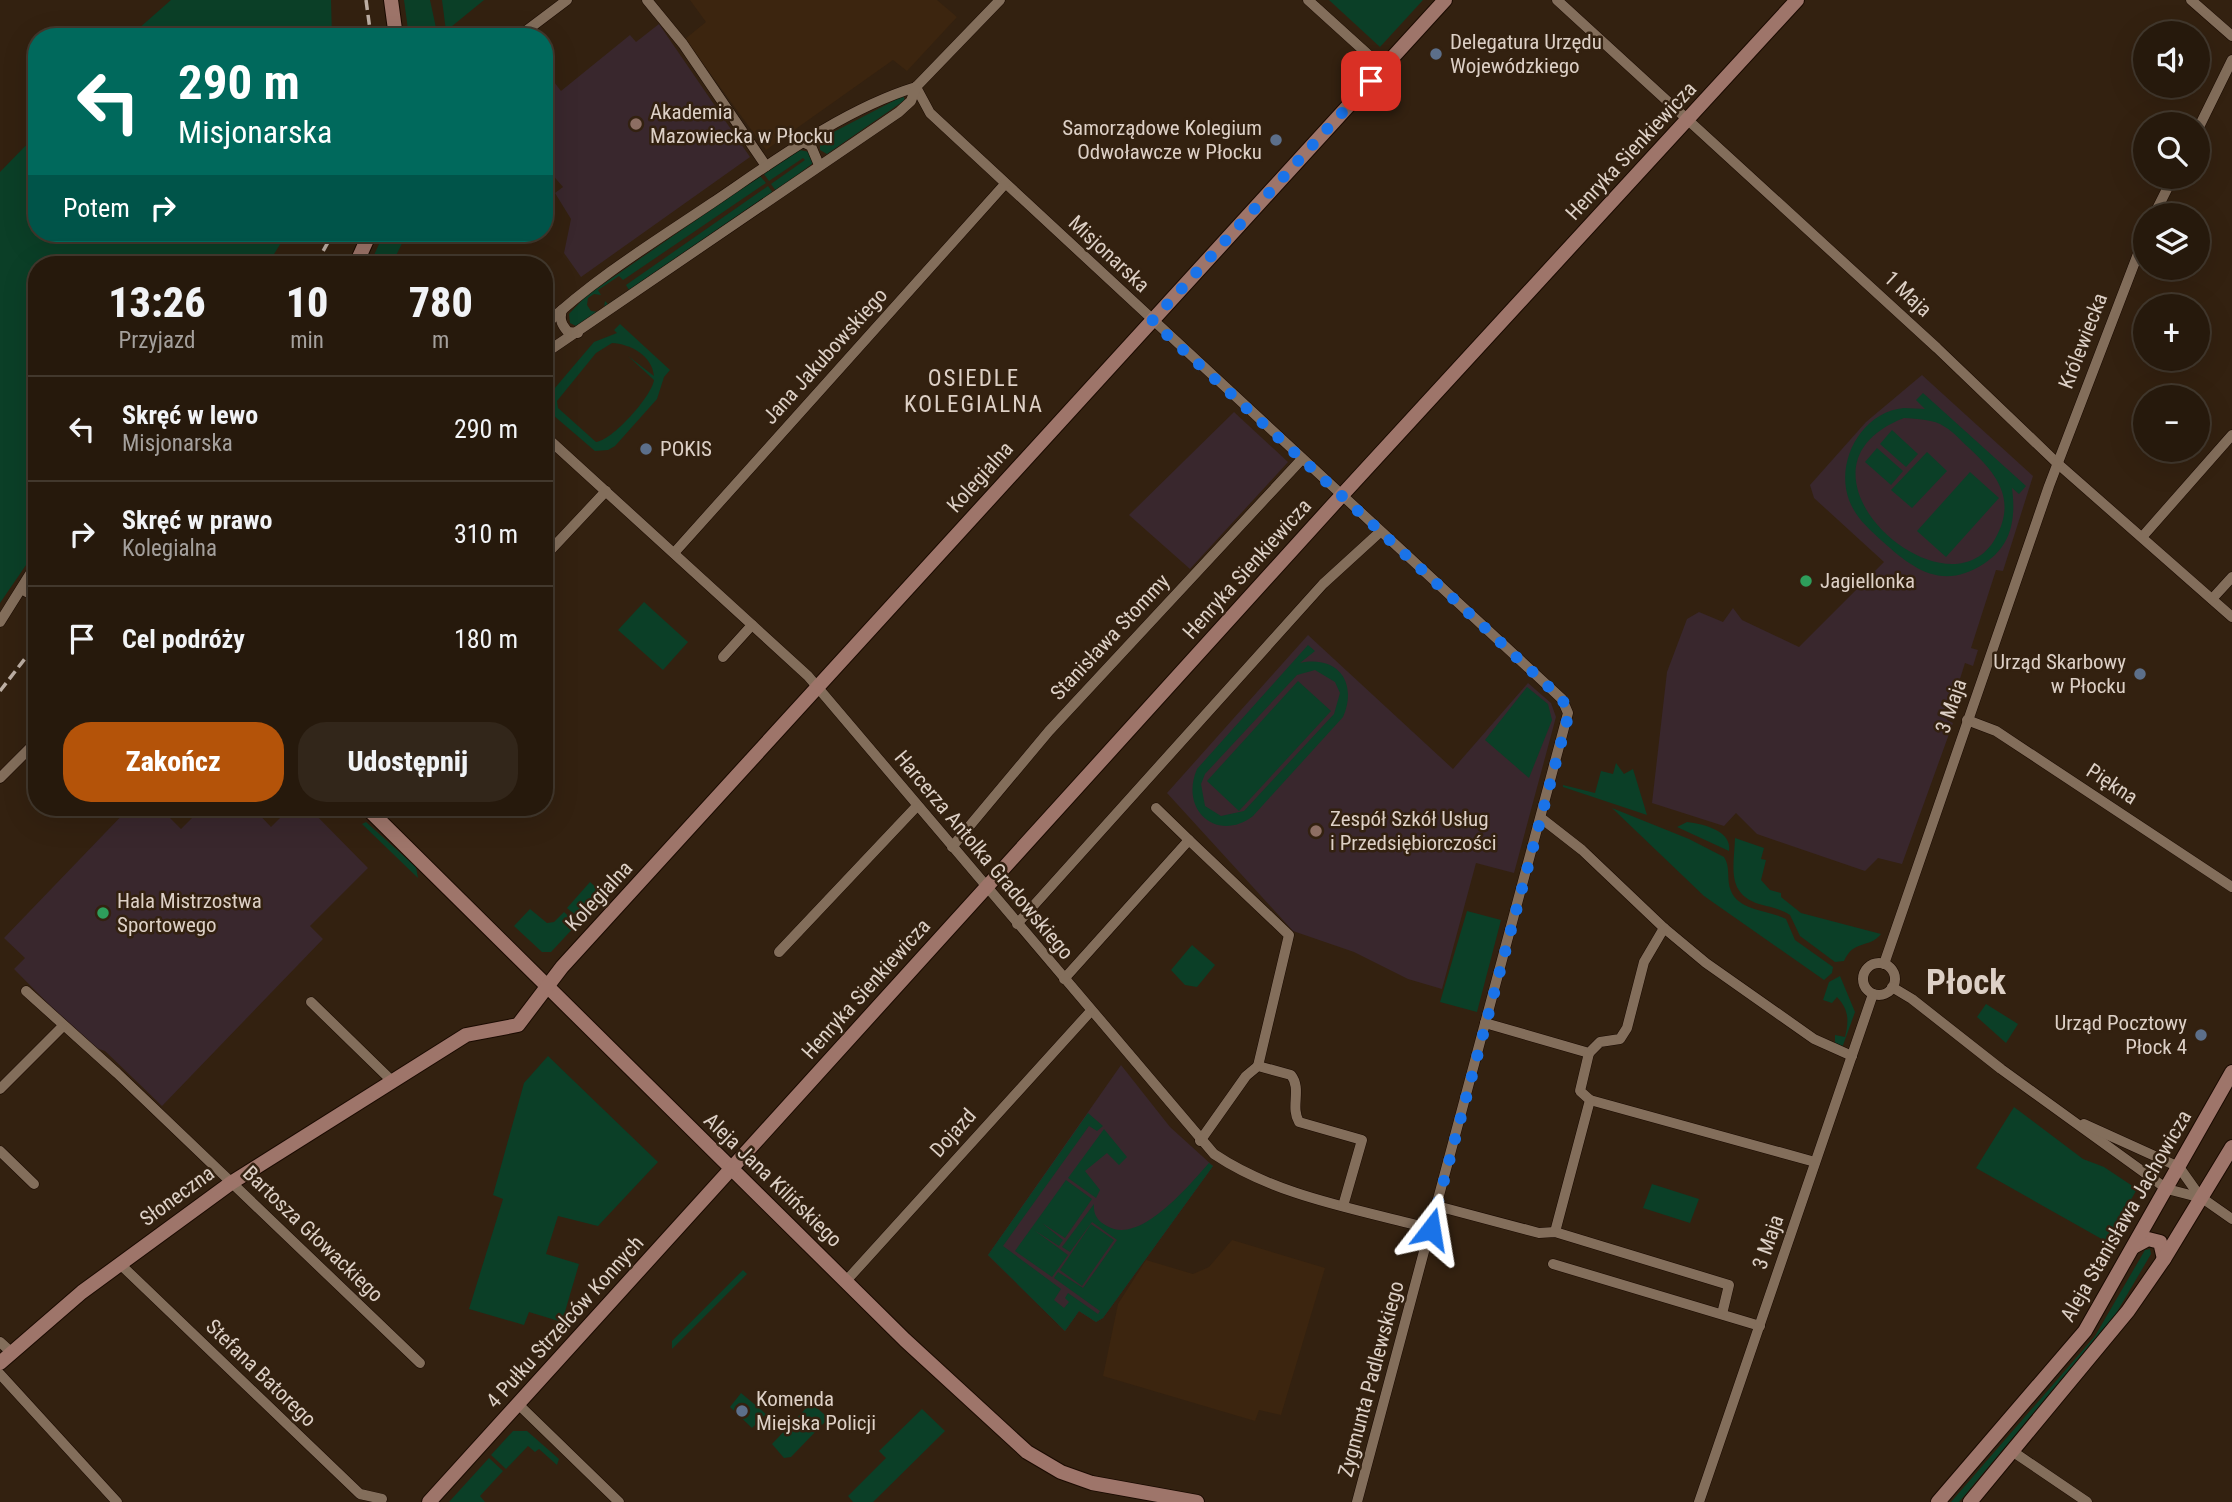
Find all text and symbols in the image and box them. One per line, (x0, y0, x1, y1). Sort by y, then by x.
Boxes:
map controls (2133, 21, 2210, 462)
button: sound (2133, 21, 2210, 98)
place label: Delegatura Urzędu Wojewódzkiego (1450, 30, 1602, 78)
marker: Delegatura Urzędu Wojewódzkiego (1428, 46, 1444, 62)
pin (1341, 51, 1401, 111)
text: 290 m (178, 54, 300, 111)
icon: left (63, 56, 154, 147)
icon: arrive (1352, 62, 1390, 100)
street label: Henryka Sienkiewicza (1561, 77, 1701, 225)
place label: Akademia Mazowiecka w Płocku (650, 100, 833, 148)
button: search (2133, 112, 2210, 189)
text: Misjonarska (178, 113, 332, 151)
marker: Akademia Mazowiecka w Płocku (628, 116, 644, 132)
place label: Samorządowe Kolegium Odwoławcze w Płocku (1062, 116, 1262, 164)
marker: Samorządowe Kolegium Odwoławcze w Płocku (1268, 132, 1284, 148)
icon: right (144, 189, 182, 227)
text: Potem (63, 193, 130, 223)
button: layers (2133, 203, 2210, 280)
street label: Misjonarska (1064, 211, 1154, 297)
street label: 1 Maja (1879, 266, 1937, 322)
text: 13:26 (108, 278, 206, 327)
text: 10 (286, 278, 328, 327)
text: 780 (409, 278, 473, 327)
street label: Jana Jakubowskiego (758, 283, 892, 429)
street label: Królewiecka (2054, 290, 2112, 392)
button: + (2133, 294, 2210, 371)
text: Przyjazd (118, 327, 195, 354)
text: min (290, 327, 324, 354)
text: m (432, 327, 449, 354)
district label: OSIEDLE KOLEGIALNA (904, 365, 1044, 418)
button: − (2133, 385, 2210, 462)
text: Skręć w lewo (122, 400, 258, 430)
icon: left (63, 410, 101, 448)
text: 290 m (454, 414, 518, 444)
text: Misjonarska (122, 430, 233, 457)
place label: POKIS (660, 437, 712, 461)
street label: Kolegialna (942, 437, 1018, 517)
marker: POKIS (638, 441, 654, 457)
street label: Henryka Sienkiewicza (1178, 494, 1316, 644)
text: Skręć w prawo (122, 505, 272, 535)
icon: right (63, 515, 101, 553)
text: 310 m (454, 519, 518, 549)
text: Kolegialna (122, 535, 217, 562)
street label: Stanisława Stommy (1046, 569, 1175, 705)
place label: Jagiellonka (1820, 569, 1915, 593)
marker: Jagiellonka (1798, 573, 1814, 589)
icon: arrive (63, 620, 101, 658)
text: Cel podróży (122, 624, 245, 654)
text: 180 m (454, 624, 518, 654)
place label: Urząd Skarbowy w Płocku (1993, 650, 2126, 698)
marker: Urząd Skarbowy w Płocku (2132, 666, 2148, 682)
street label: 3 Maja (1931, 676, 1971, 736)
button: Zakończ (63, 722, 284, 802)
button: Udostępnij (298, 722, 518, 802)
street label: Harcerza Antolka Gradowskiego (890, 746, 1078, 964)
street label: Piękna (2082, 759, 2142, 809)
place label: Zespół Szkół Usług i Przedsiębiorczości (1330, 807, 1497, 855)
marker: Zespół Szkół Usług i Przedsiębiorczości (1308, 823, 1324, 839)
street label: Kolegialna (561, 856, 637, 936)
place label: Hala Mistrzostwa Sportowego (117, 889, 262, 937)
marker: Hala Mistrzostwa Sportowego (95, 905, 111, 921)
street label: Henryka Sienkiewicza (797, 914, 935, 1064)
district label: Płock (1926, 962, 2006, 1003)
place label: Urząd Pocztowy Płock 4 (2054, 1011, 2187, 1059)
marker: Urząd Pocztowy Płock 4 (2193, 1027, 2209, 1043)
street label: Dojazd (925, 1104, 981, 1162)
street label: Aleja Stanisława Jachowicza (2056, 1106, 2196, 1326)
street label: Aleja Jana Kilińskiego (699, 1108, 847, 1252)
street label: Słoneczna (135, 1161, 219, 1231)
street label: Bartosza Głowackiego (238, 1161, 388, 1307)
position arrow (1394, 1192, 1468, 1266)
street label: 3 Maja (1748, 1212, 1788, 1272)
street label: 4 Pułku Strzelców Konnych (481, 1231, 649, 1413)
street label: Zygmunta Padlewskiego (1333, 1278, 1409, 1480)
street label: Stefana Batorego (201, 1314, 321, 1432)
place label: Komenda Miejska Policji (756, 1387, 876, 1435)
marker: Komenda Miejska Policji (734, 1403, 750, 1419)

